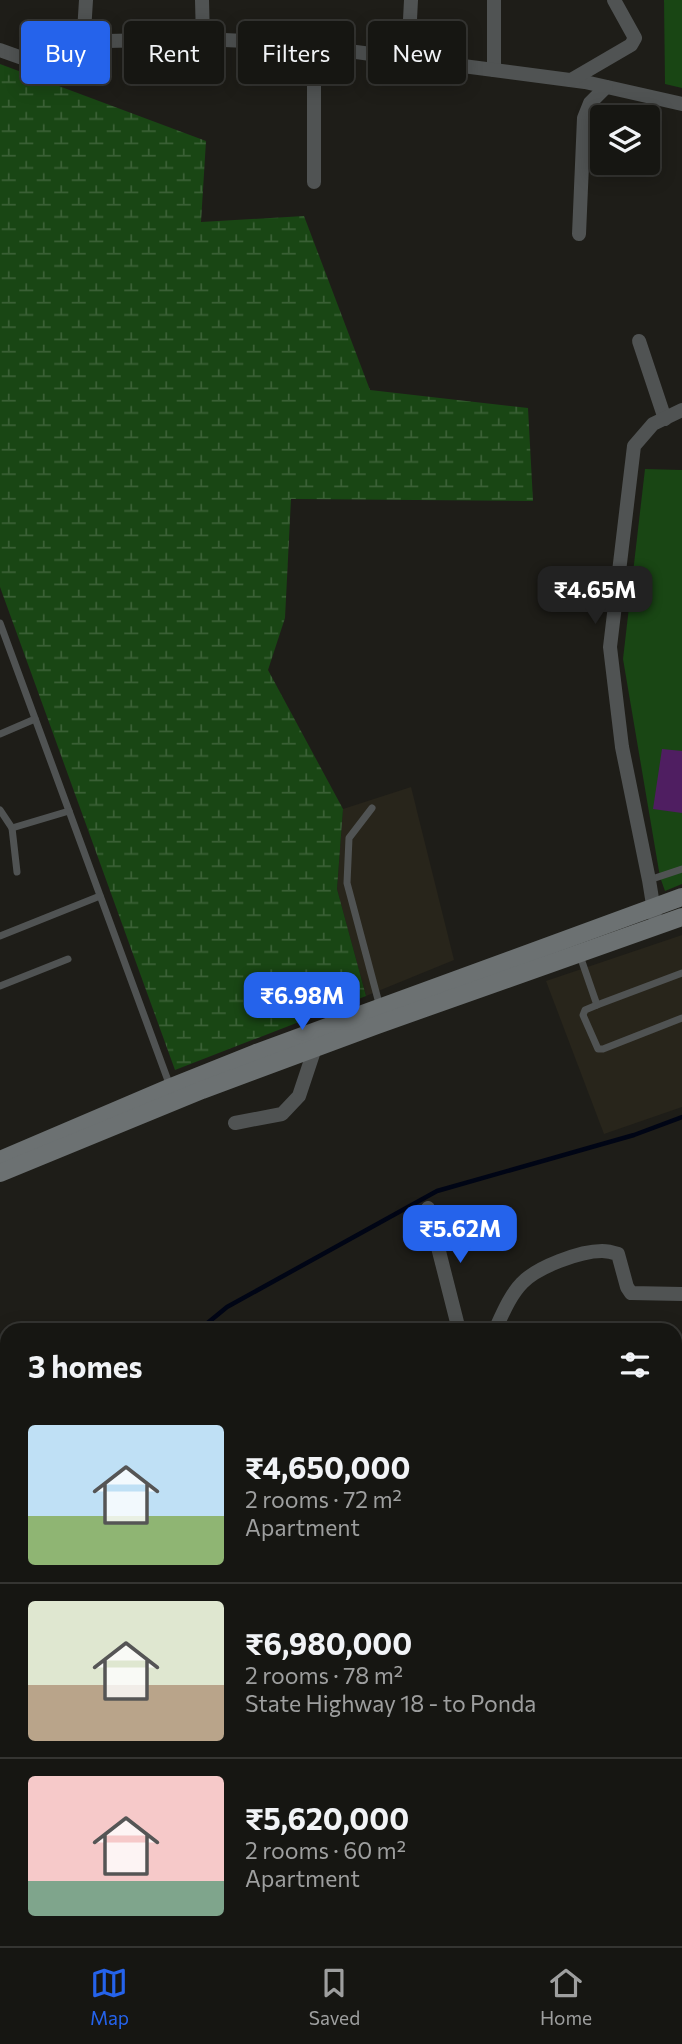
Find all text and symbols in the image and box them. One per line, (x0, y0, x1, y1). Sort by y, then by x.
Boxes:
chip: Buy (21, 21, 110, 84)
chip: Rent (124, 21, 224, 84)
chip: Filters (238, 21, 354, 84)
chip: New (368, 21, 466, 84)
map controls (590, 105, 660, 175)
button: layers (590, 105, 660, 175)
pin: ₹4.65M (538, 566, 652, 626)
text: ₹4.65M (554, 575, 637, 603)
pin: ₹6.98M (245, 972, 359, 1032)
text: ₹6.98M (260, 981, 344, 1009)
pin: ₹5.62M (403, 1206, 517, 1265)
text: ₹5.62M (419, 1214, 501, 1242)
icon: filters (616, 1346, 654, 1384)
text: 3 homes (28, 1347, 142, 1384)
text: ₹4,650,000 (245, 1448, 410, 1485)
icon: home (84, 1453, 168, 1537)
text: 2 rooms · 72 m² (245, 1485, 402, 1513)
text: Apartment (245, 1513, 360, 1541)
text: ₹6,980,000 (245, 1624, 412, 1661)
icon: home (84, 1629, 168, 1713)
text: 2 rooms · 78 m² (245, 1661, 403, 1689)
text: State Highway 18 - to Ponda (245, 1689, 536, 1717)
text: ₹5,620,000 (245, 1799, 409, 1836)
icon: home (84, 1804, 168, 1888)
text: 2 rooms · 60 m² (245, 1836, 406, 1864)
text: Apartment (245, 1864, 360, 1892)
tab: Map (90, 1964, 129, 2029)
tab: Saved (309, 1964, 360, 2029)
tab: Home (540, 1964, 592, 2029)

